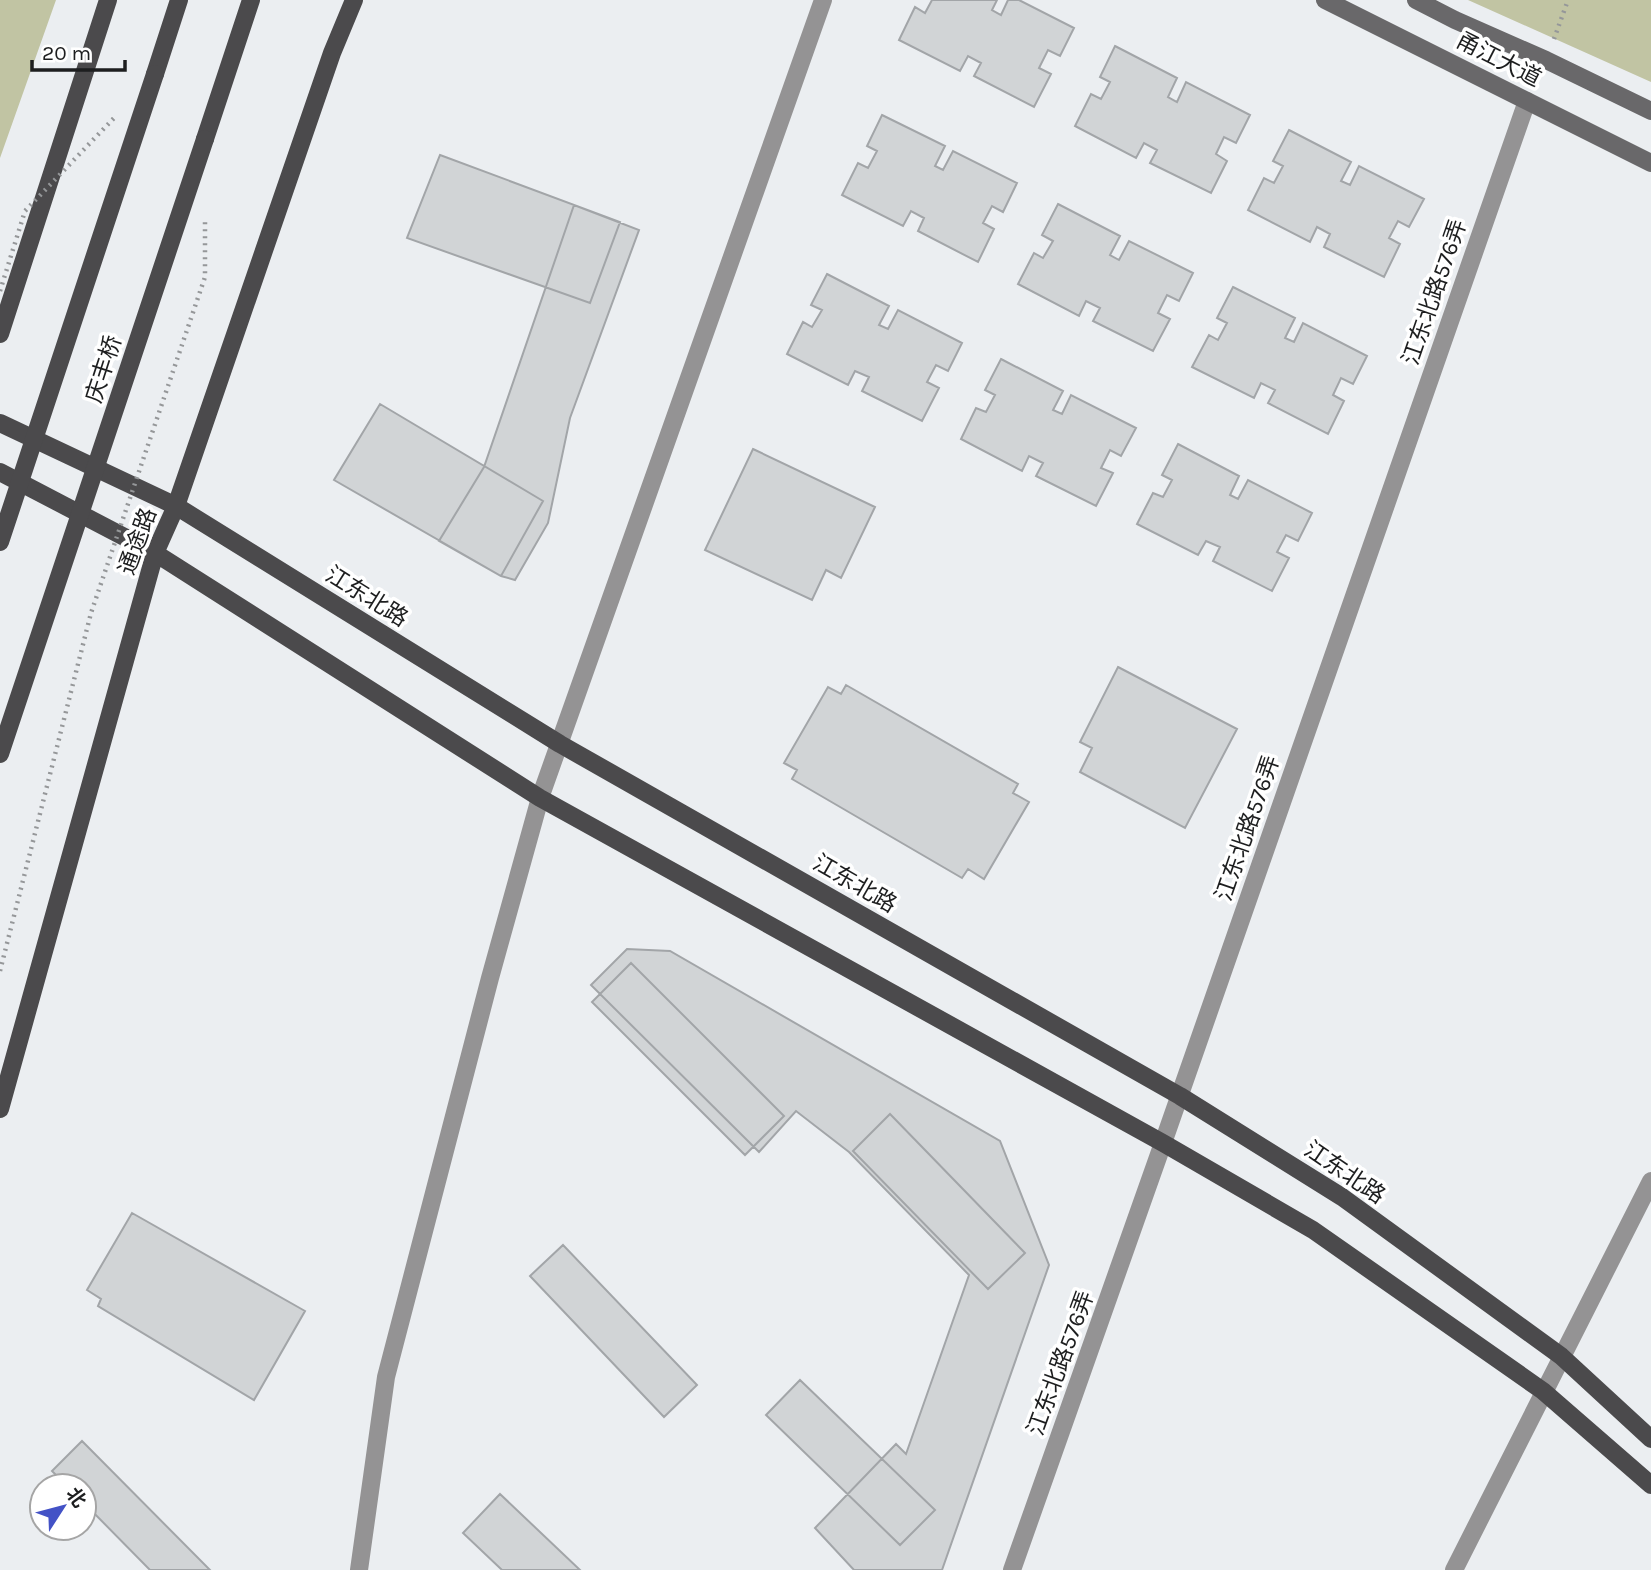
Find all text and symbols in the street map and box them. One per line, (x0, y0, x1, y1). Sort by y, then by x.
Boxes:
street label: 甬江大道 (1452, 27, 1546, 92)
scale bar (32, 28, 124, 72)
text: 20 m (42, 41, 91, 65)
street label: 江东北路576弄 (1397, 216, 1472, 368)
street label: 庆丰桥 (80, 332, 127, 406)
street label: 通途路 (113, 504, 162, 578)
street label: 江东北路 (321, 561, 413, 632)
street label: 江东北路576弄 (1210, 752, 1285, 904)
street label: 江东北路 (808, 849, 901, 918)
street label: 江东北路 (1299, 1135, 1390, 1209)
street label: 江东北路576弄 (1022, 1287, 1099, 1439)
north arrow (28, 1472, 98, 1542)
text: 北 (61, 1483, 90, 1512)

